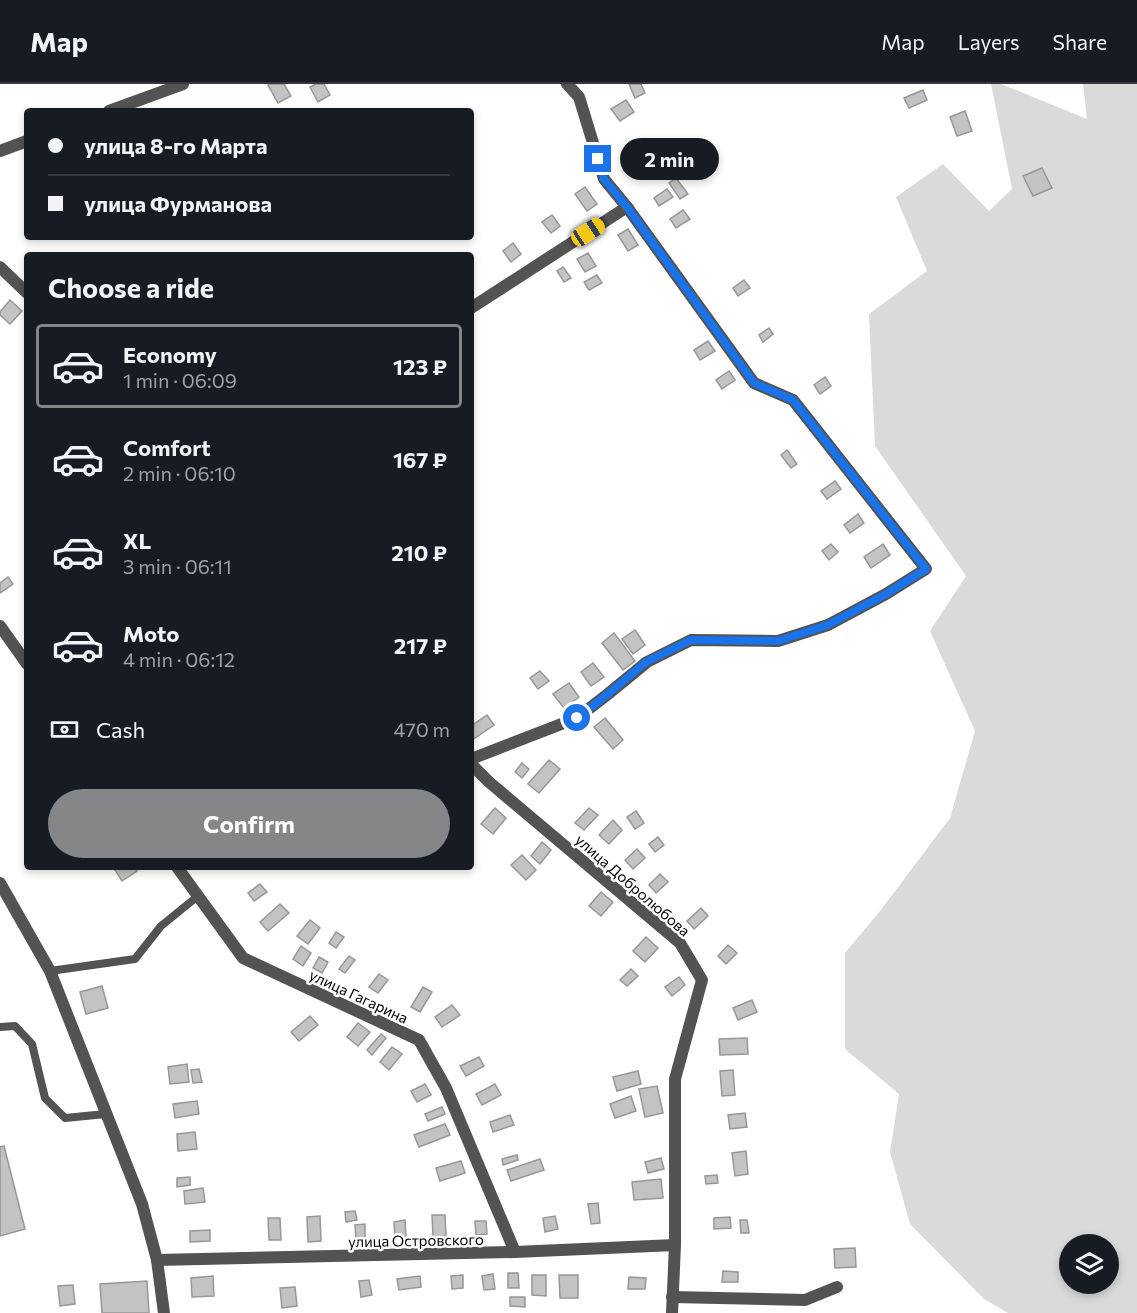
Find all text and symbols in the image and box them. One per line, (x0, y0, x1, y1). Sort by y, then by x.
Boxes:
text: Map (30, 24, 88, 58)
text: Map (881, 29, 925, 54)
text: Layers (958, 29, 1020, 54)
text: Share (1053, 29, 1107, 54)
text: улица 8-го Марта (84, 132, 267, 159)
callout: 2 min (619, 138, 718, 180)
route end (584, 145, 611, 172)
text: 2 min (645, 147, 694, 171)
text: улица Фурманова (84, 190, 272, 217)
car (568, 215, 608, 249)
text: Choose a ride (48, 271, 214, 304)
icon: car (51, 339, 105, 393)
text: Economy (123, 341, 217, 368)
text: 123 ₽ (393, 353, 447, 380)
text: 1 min · 06:09 (123, 368, 237, 392)
icon: car (51, 432, 105, 486)
text: Comfort (123, 434, 211, 461)
text: 167 ₽ (393, 446, 447, 473)
text: 2 min · 06:10 (123, 461, 236, 485)
icon: car (51, 525, 105, 579)
text: XL (123, 527, 151, 554)
text: 210 ₽ (391, 539, 447, 566)
text: 3 min · 06:11 (123, 554, 232, 578)
icon: car (51, 618, 105, 672)
text: Moto (123, 620, 179, 647)
text: 217 ₽ (394, 632, 447, 659)
text: 4 min · 06:12 (123, 647, 235, 671)
route start (563, 704, 590, 731)
icon: cash (48, 713, 81, 746)
text: Cash (96, 716, 145, 743)
text: 470 m (394, 717, 450, 741)
button: Confirm (48, 789, 450, 858)
street label: улица Добролюбова (572, 830, 694, 940)
street label: улица Гагарина (307, 965, 411, 1027)
street label: улица Островского (348, 1230, 484, 1250)
map controls (1059, 1234, 1119, 1294)
button: layers (1059, 1234, 1119, 1294)

